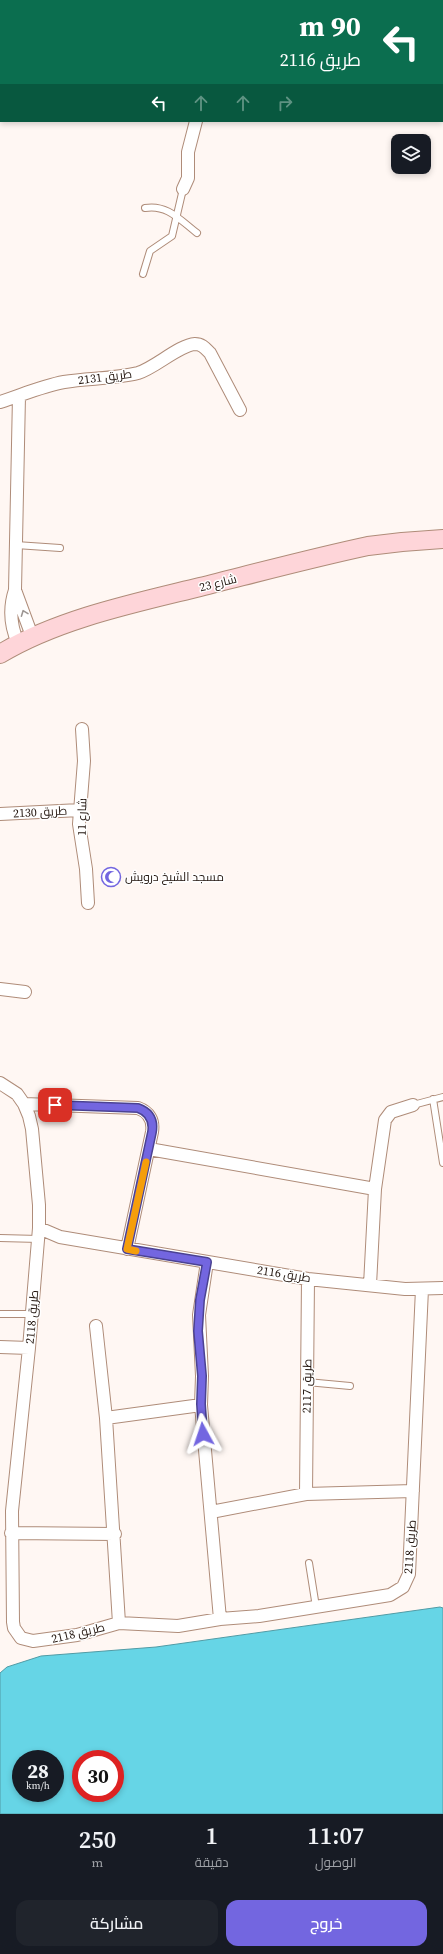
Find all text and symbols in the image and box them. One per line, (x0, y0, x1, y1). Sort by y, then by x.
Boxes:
text: 90 m (299, 7, 361, 45)
icon: left (375, 16, 427, 68)
text: طريق 2116 (280, 47, 361, 72)
icon: left (148, 92, 170, 114)
icon: ahead (190, 92, 212, 114)
icon: ahead (232, 92, 254, 114)
icon: right (274, 92, 296, 114)
map controls (391, 134, 431, 174)
button: layers (391, 134, 431, 174)
street label: طريق 2131 (77, 366, 133, 388)
street label: شارع 23 (198, 571, 238, 595)
one-way arrow (20, 609, 28, 616)
street label: شارع 11 (74, 798, 90, 836)
street label: طريق 2130 (13, 803, 68, 821)
mosque icon: مسجد الشيخ درويش (100, 866, 122, 888)
place label: مسجد الشيخ درويش (125, 869, 224, 885)
pin (38, 1088, 72, 1122)
icon: arrive (44, 1094, 66, 1116)
street label: طريق 2116 (256, 1262, 312, 1286)
street label: طريق 2118 (22, 1289, 42, 1345)
street label: طريق 2117 (299, 1359, 315, 1413)
position arrow (182, 1413, 224, 1455)
street label: طريق 2118 (400, 1519, 420, 1575)
street label: طريق 2118 (50, 1619, 106, 1647)
speed limit sign: 30 (72, 1750, 124, 1802)
text: 28 (27, 1757, 49, 1785)
text: km/h (26, 1779, 50, 1792)
text: 1 (205, 1819, 218, 1852)
text: 11:07 (307, 1819, 364, 1852)
text: 250 (79, 1823, 116, 1856)
text: m (92, 1854, 103, 1871)
text: دقيقة (195, 1854, 229, 1871)
text: الوصول (315, 1854, 357, 1871)
button: مشاركة (16, 1900, 218, 1946)
button: خروج (226, 1900, 427, 1946)

